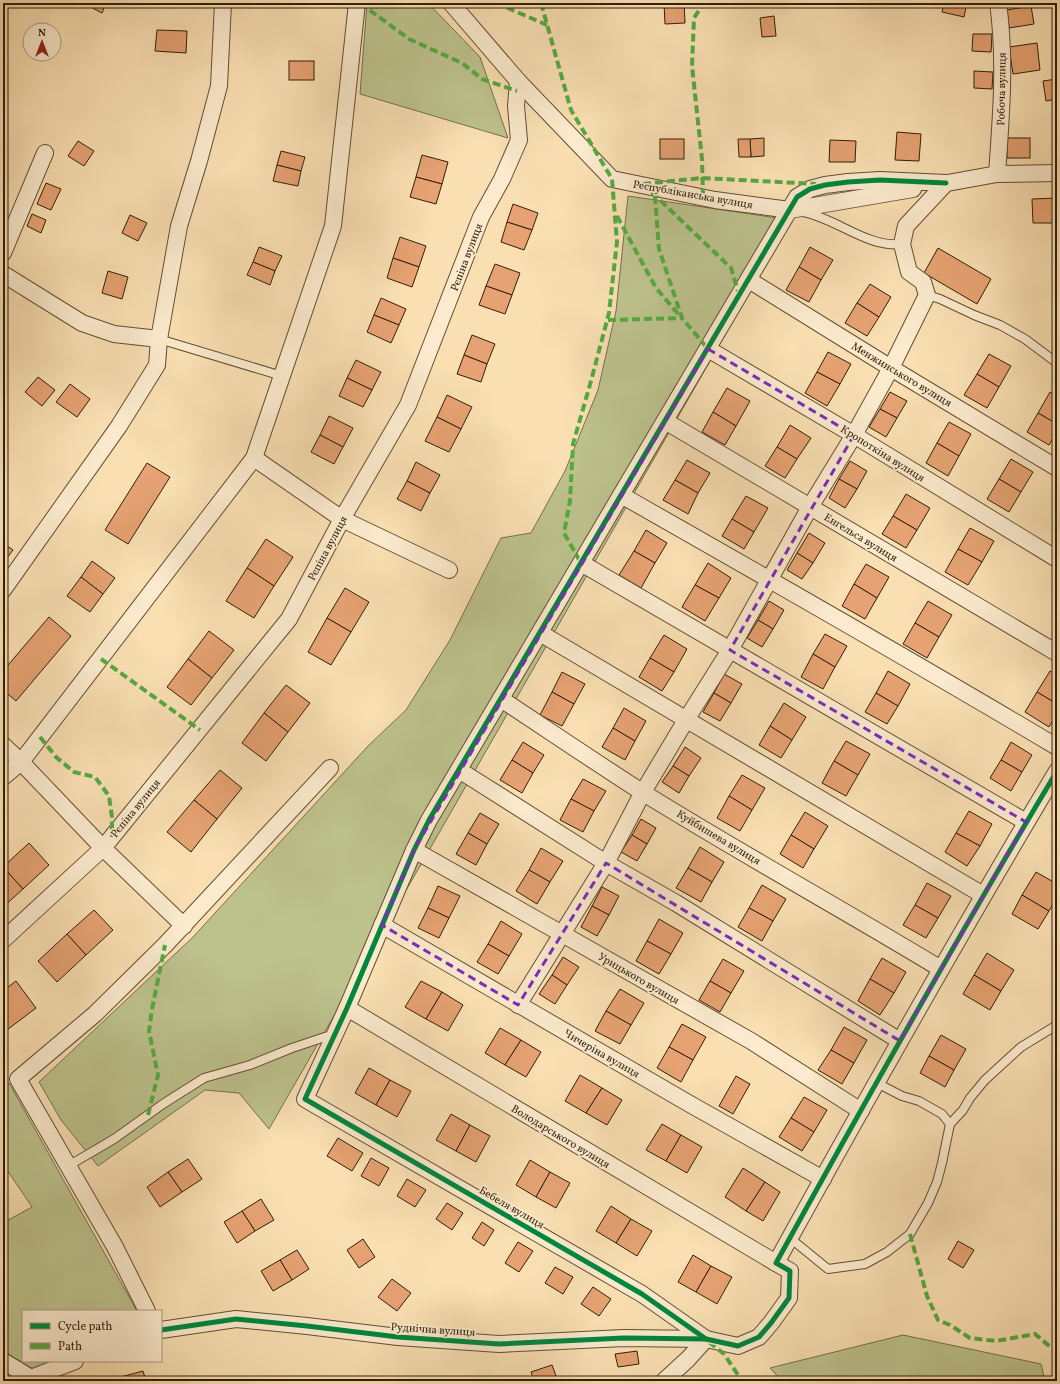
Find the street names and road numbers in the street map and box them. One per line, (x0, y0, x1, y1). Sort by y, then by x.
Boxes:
street label: Робоча вулиця (994, 52, 1011, 126)
street label: Республіканська вулиця (632, 178, 754, 213)
street label: Рєпіна вулиця (448, 221, 487, 294)
street label: Менжинського вулиця (848, 339, 954, 411)
street label: Кропоткіна вулиця (837, 422, 927, 486)
street label: Енгельса вулиця (821, 510, 900, 566)
street label: Рєпіна вулиця (305, 513, 352, 584)
street label: Рєпіна вулиця (108, 776, 165, 841)
street label: Куйбишева вулиця (673, 807, 763, 869)
street label: Урицького вулиця (595, 950, 682, 1009)
street label: Чичеріна вулиця (560, 1026, 642, 1082)
street label: Володарського вулиця (508, 1102, 613, 1173)
street label: Бебеля вулиця (476, 1184, 547, 1233)
street label: Руднічна вулиця (390, 1320, 476, 1341)

